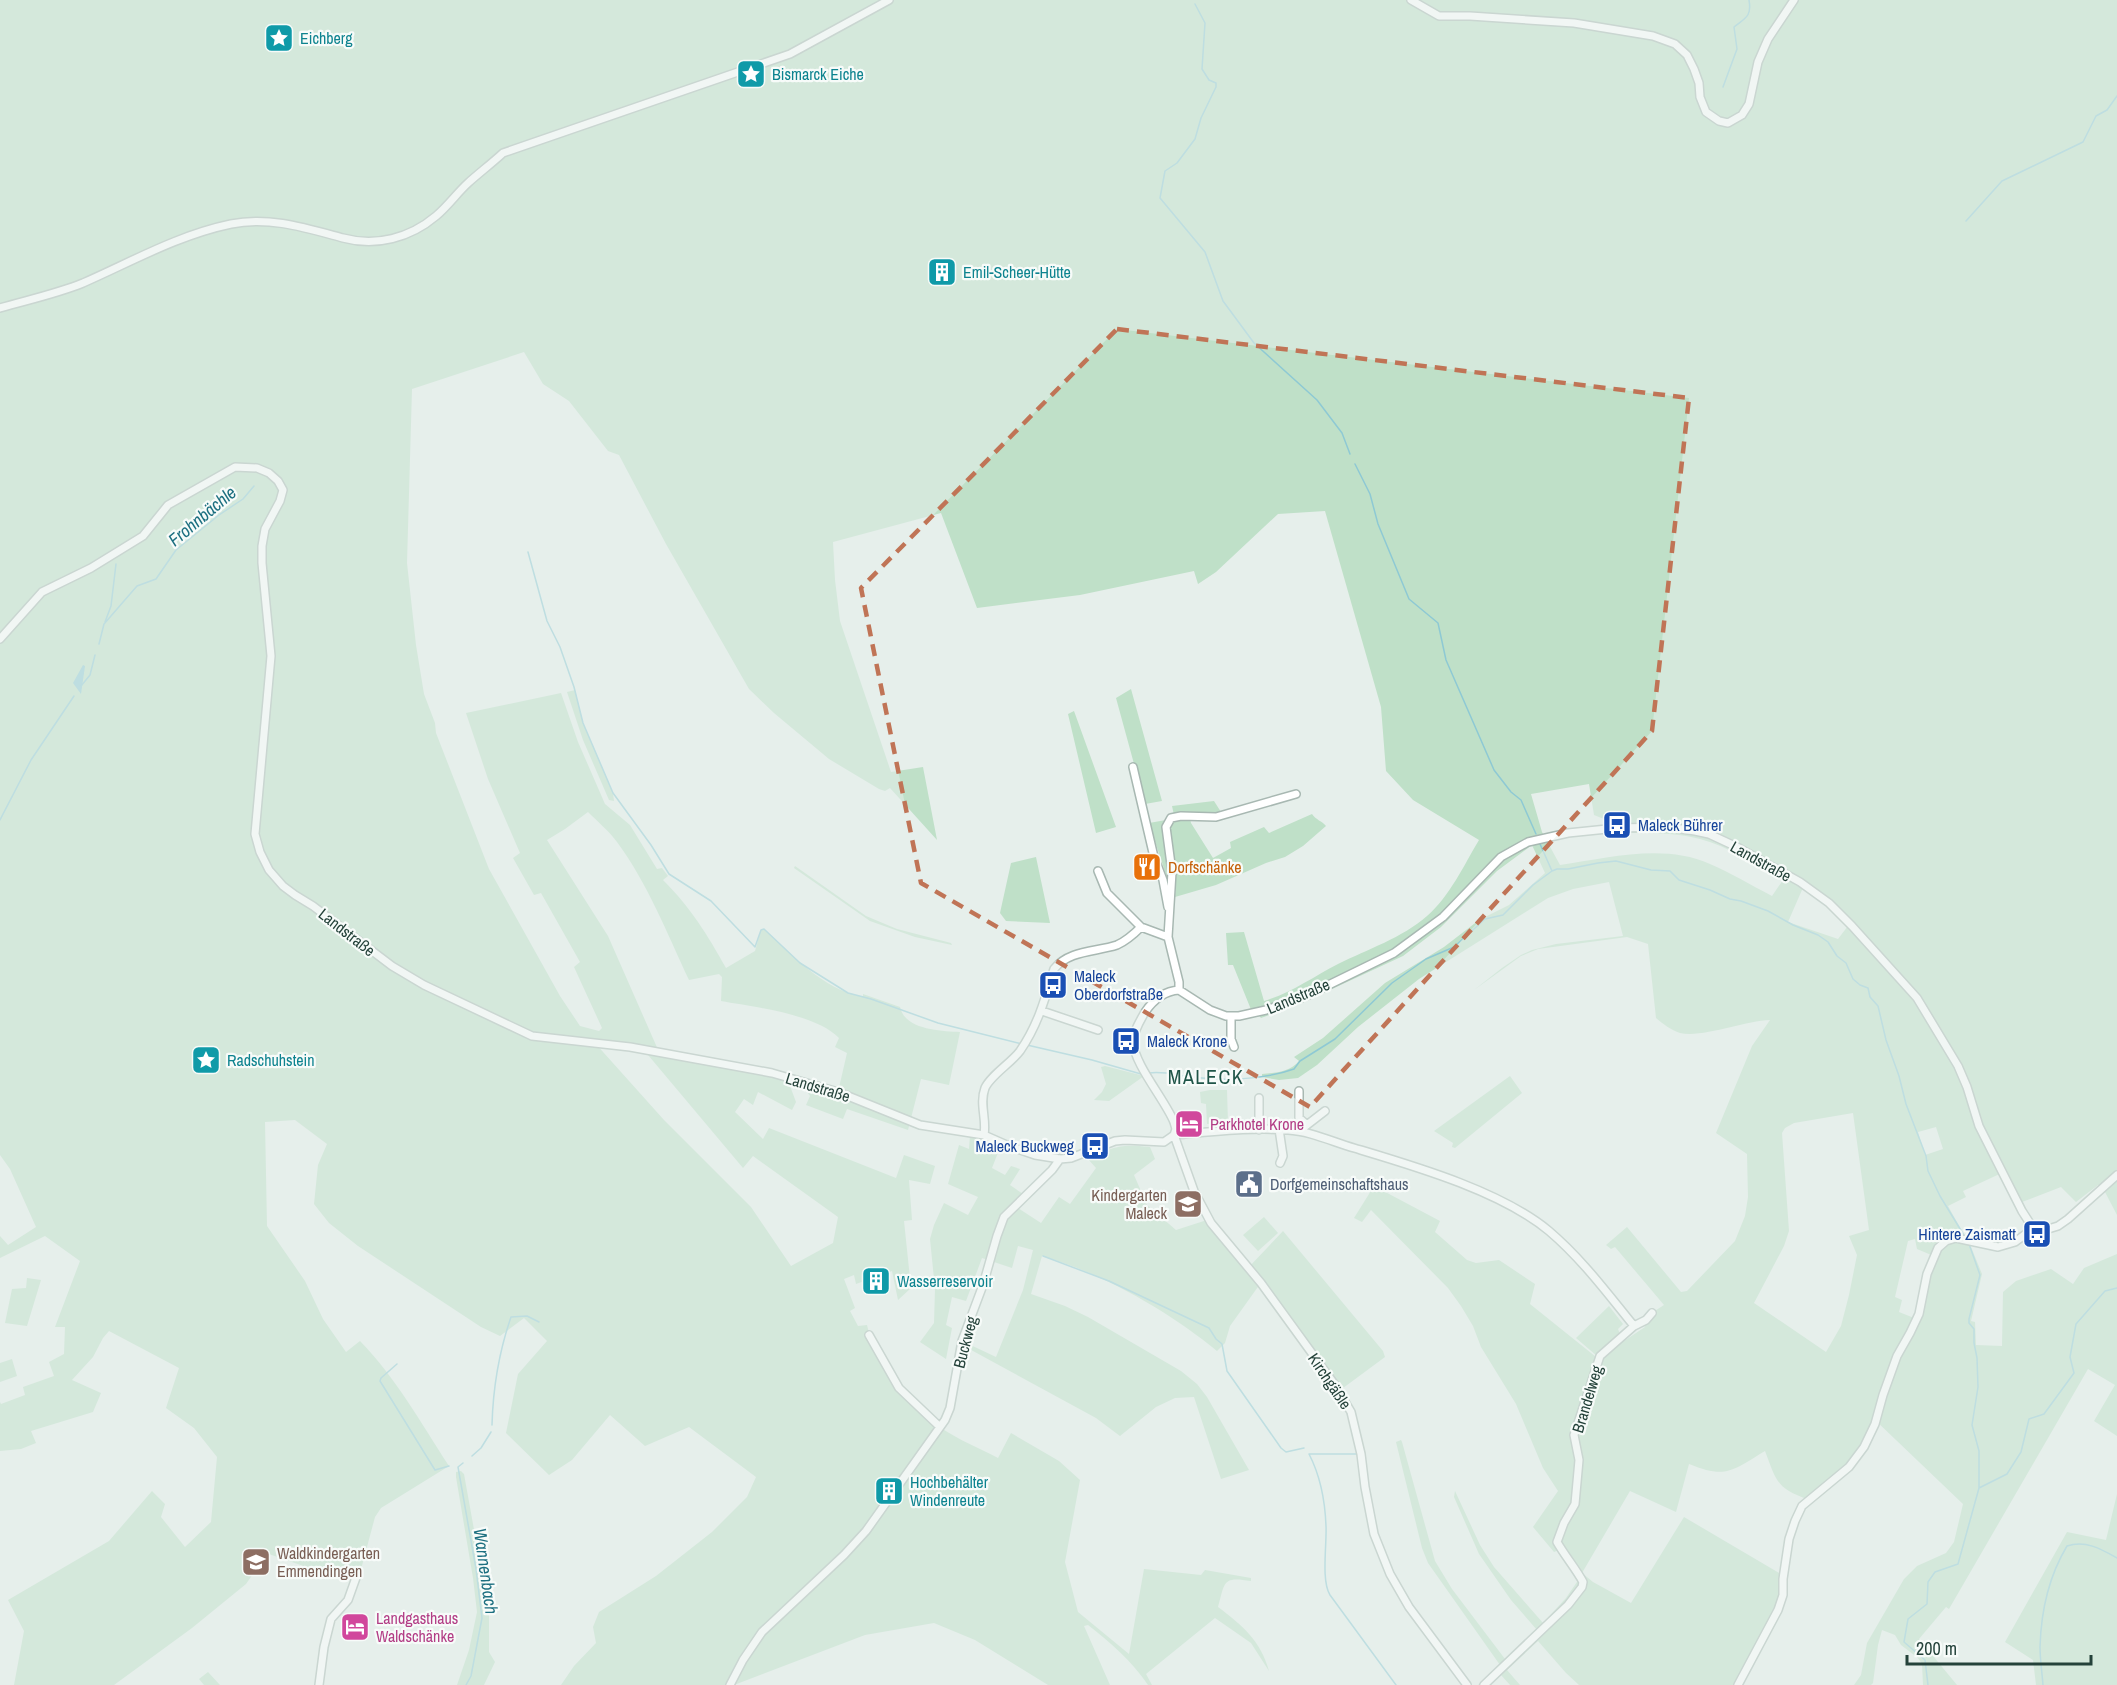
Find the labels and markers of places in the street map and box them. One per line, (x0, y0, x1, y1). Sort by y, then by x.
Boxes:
place icon: Eichberg (263, 22, 295, 54)
place label: Eichberg (300, 27, 353, 49)
place icon: Bismarck Eiche (735, 58, 767, 90)
place label: Bismarck Eiche (772, 63, 864, 85)
building icon: Emil-Scheer-Hütte (926, 256, 958, 288)
place label: Emil-Scheer-Hütte (963, 261, 1071, 283)
bus stop icon: Maleck Bührer (1601, 809, 1633, 841)
place label: Maleck Bührer (1638, 814, 1723, 836)
restaurant icon: Dorfschänke (1131, 851, 1163, 883)
place label: Dorfschänke (1168, 856, 1242, 878)
place label: Maleck Oberdorfstraße (1074, 965, 1163, 1005)
bus stop icon: Maleck Oberdorfstraße (1037, 969, 1069, 1001)
bus stop icon: Maleck Krone (1110, 1025, 1142, 1057)
place label: Maleck Krone (1147, 1030, 1227, 1052)
place icon: Radschuhstein (190, 1044, 222, 1076)
place label: Radschuhstein (227, 1049, 315, 1071)
hotel icon: Parkhotel Krone (1173, 1108, 1205, 1140)
place label: Parkhotel Krone (1210, 1113, 1304, 1135)
bus stop icon: Maleck Buckweg (1079, 1130, 1111, 1162)
place label: Maleck Buckweg (976, 1135, 1075, 1157)
public building icon: Dorfgemeinschaftshaus (1233, 1168, 1265, 1200)
place label: Dorfgemeinschaftshaus (1270, 1173, 1409, 1195)
place label: Kindergarten Maleck (1091, 1184, 1167, 1224)
school or university icon: Kindergarten Maleck (1172, 1188, 1204, 1220)
bus stop icon: Hintere Zaismatt (2021, 1218, 2053, 1250)
place label: Hintere Zaismatt (1918, 1223, 2016, 1245)
building icon: Wasserreservoir (860, 1265, 892, 1297)
place label: Wasserreservoir (897, 1270, 993, 1292)
place label: Hochbehälter Windenreute (910, 1471, 989, 1511)
building icon: Hochbehälter Windenreute (873, 1475, 905, 1507)
place label: Waldkindergarten Emmendingen (277, 1542, 380, 1582)
school or university icon: Waldkindergarten Emmendingen (240, 1546, 272, 1578)
place label: Landgasthaus Waldschänke (376, 1607, 458, 1647)
hotel icon: Landgasthaus Waldschänke (339, 1611, 371, 1643)

